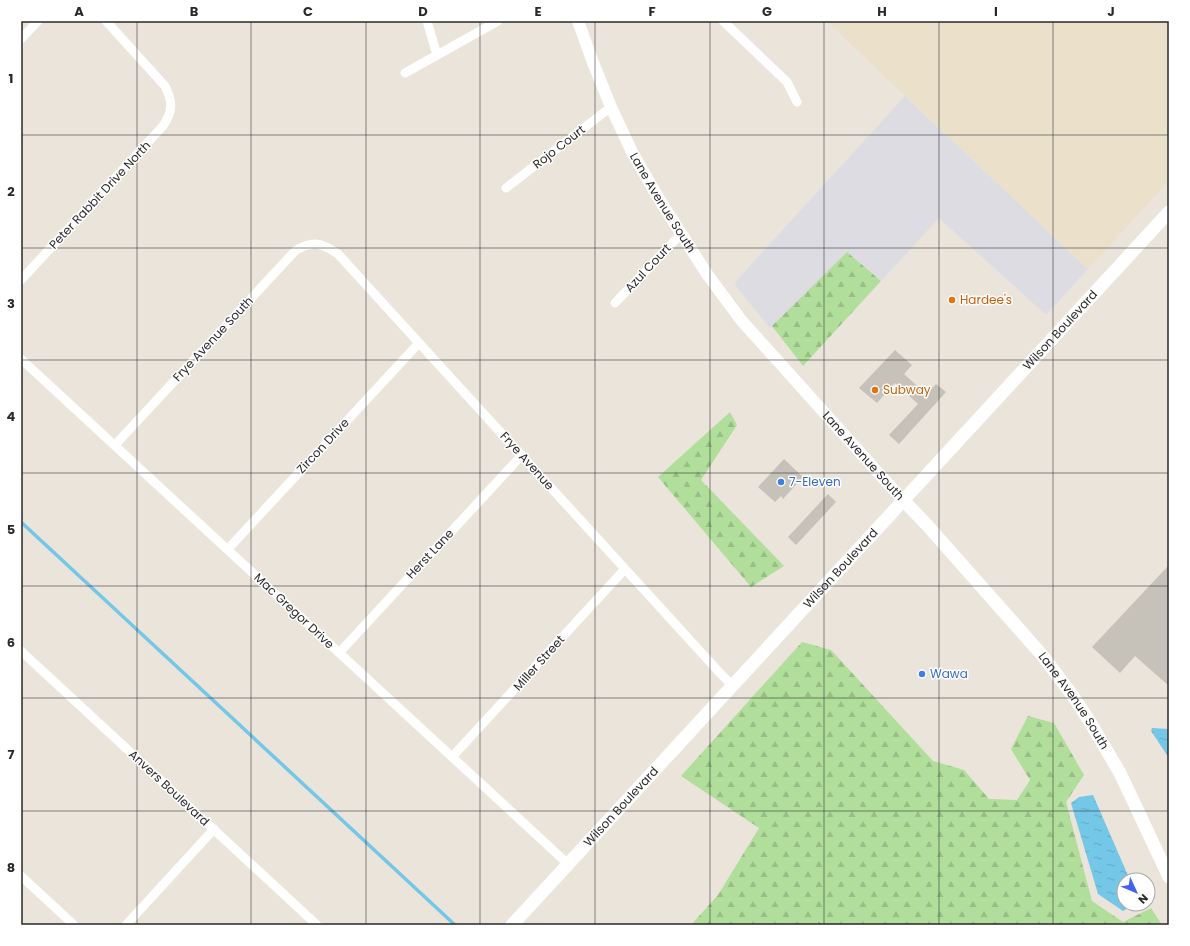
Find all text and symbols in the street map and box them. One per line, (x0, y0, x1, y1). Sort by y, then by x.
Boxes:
text: A (74, 2, 84, 21)
text: B (190, 2, 199, 21)
text: C (303, 2, 313, 21)
text: D (418, 2, 428, 21)
text: E (534, 2, 542, 21)
text: F (648, 2, 656, 21)
text: G (762, 2, 772, 21)
text: H (877, 2, 887, 21)
text: I (994, 2, 998, 21)
text: J (1107, 2, 1115, 21)
text: 1 (9, 69, 13, 88)
street label: Rojo Court (529, 121, 588, 172)
street label: Peter Rabbit Drive North (45, 137, 154, 252)
street label: Lane Avenue South (626, 149, 700, 256)
text: 2 (7, 182, 15, 201)
street label: Azul Court (621, 240, 675, 296)
street label: Wilson Boulevard (1019, 286, 1101, 373)
place label: Hardee's (960, 291, 1012, 308)
street label: Frye Avenue South (169, 292, 257, 385)
text: 3 (7, 294, 15, 313)
marker: Hardee's (947, 295, 957, 305)
place label: Subway (883, 381, 931, 398)
marker: Subway (870, 385, 880, 395)
text: 4 (7, 407, 16, 426)
street label: Lane Avenue South (819, 407, 908, 504)
street label: Zircon Drive (293, 414, 353, 477)
street label: Frye Avenue (497, 428, 558, 493)
place label: 7-Eleven (789, 473, 841, 490)
marker: 7-Eleven (776, 477, 786, 487)
text: 5 (7, 520, 15, 539)
street label: Wilson Boulevard (799, 524, 881, 612)
street label: Herst Lane (402, 525, 457, 582)
street label: Mac Gregor Drive (251, 569, 338, 652)
street label: Miller Street (509, 631, 568, 694)
text: 6 (7, 633, 15, 652)
street label: Lane Avenue South (1035, 648, 1113, 752)
place label: Wawa (930, 665, 968, 682)
marker: Wawa (917, 669, 927, 679)
text: 7 (8, 745, 15, 764)
street label: Anvers Boulevard (125, 746, 213, 829)
street label: Wilson Boulevard (580, 763, 662, 850)
text: 8 (7, 858, 15, 877)
north arrow (1116, 872, 1156, 912)
text: N (1135, 890, 1152, 907)

